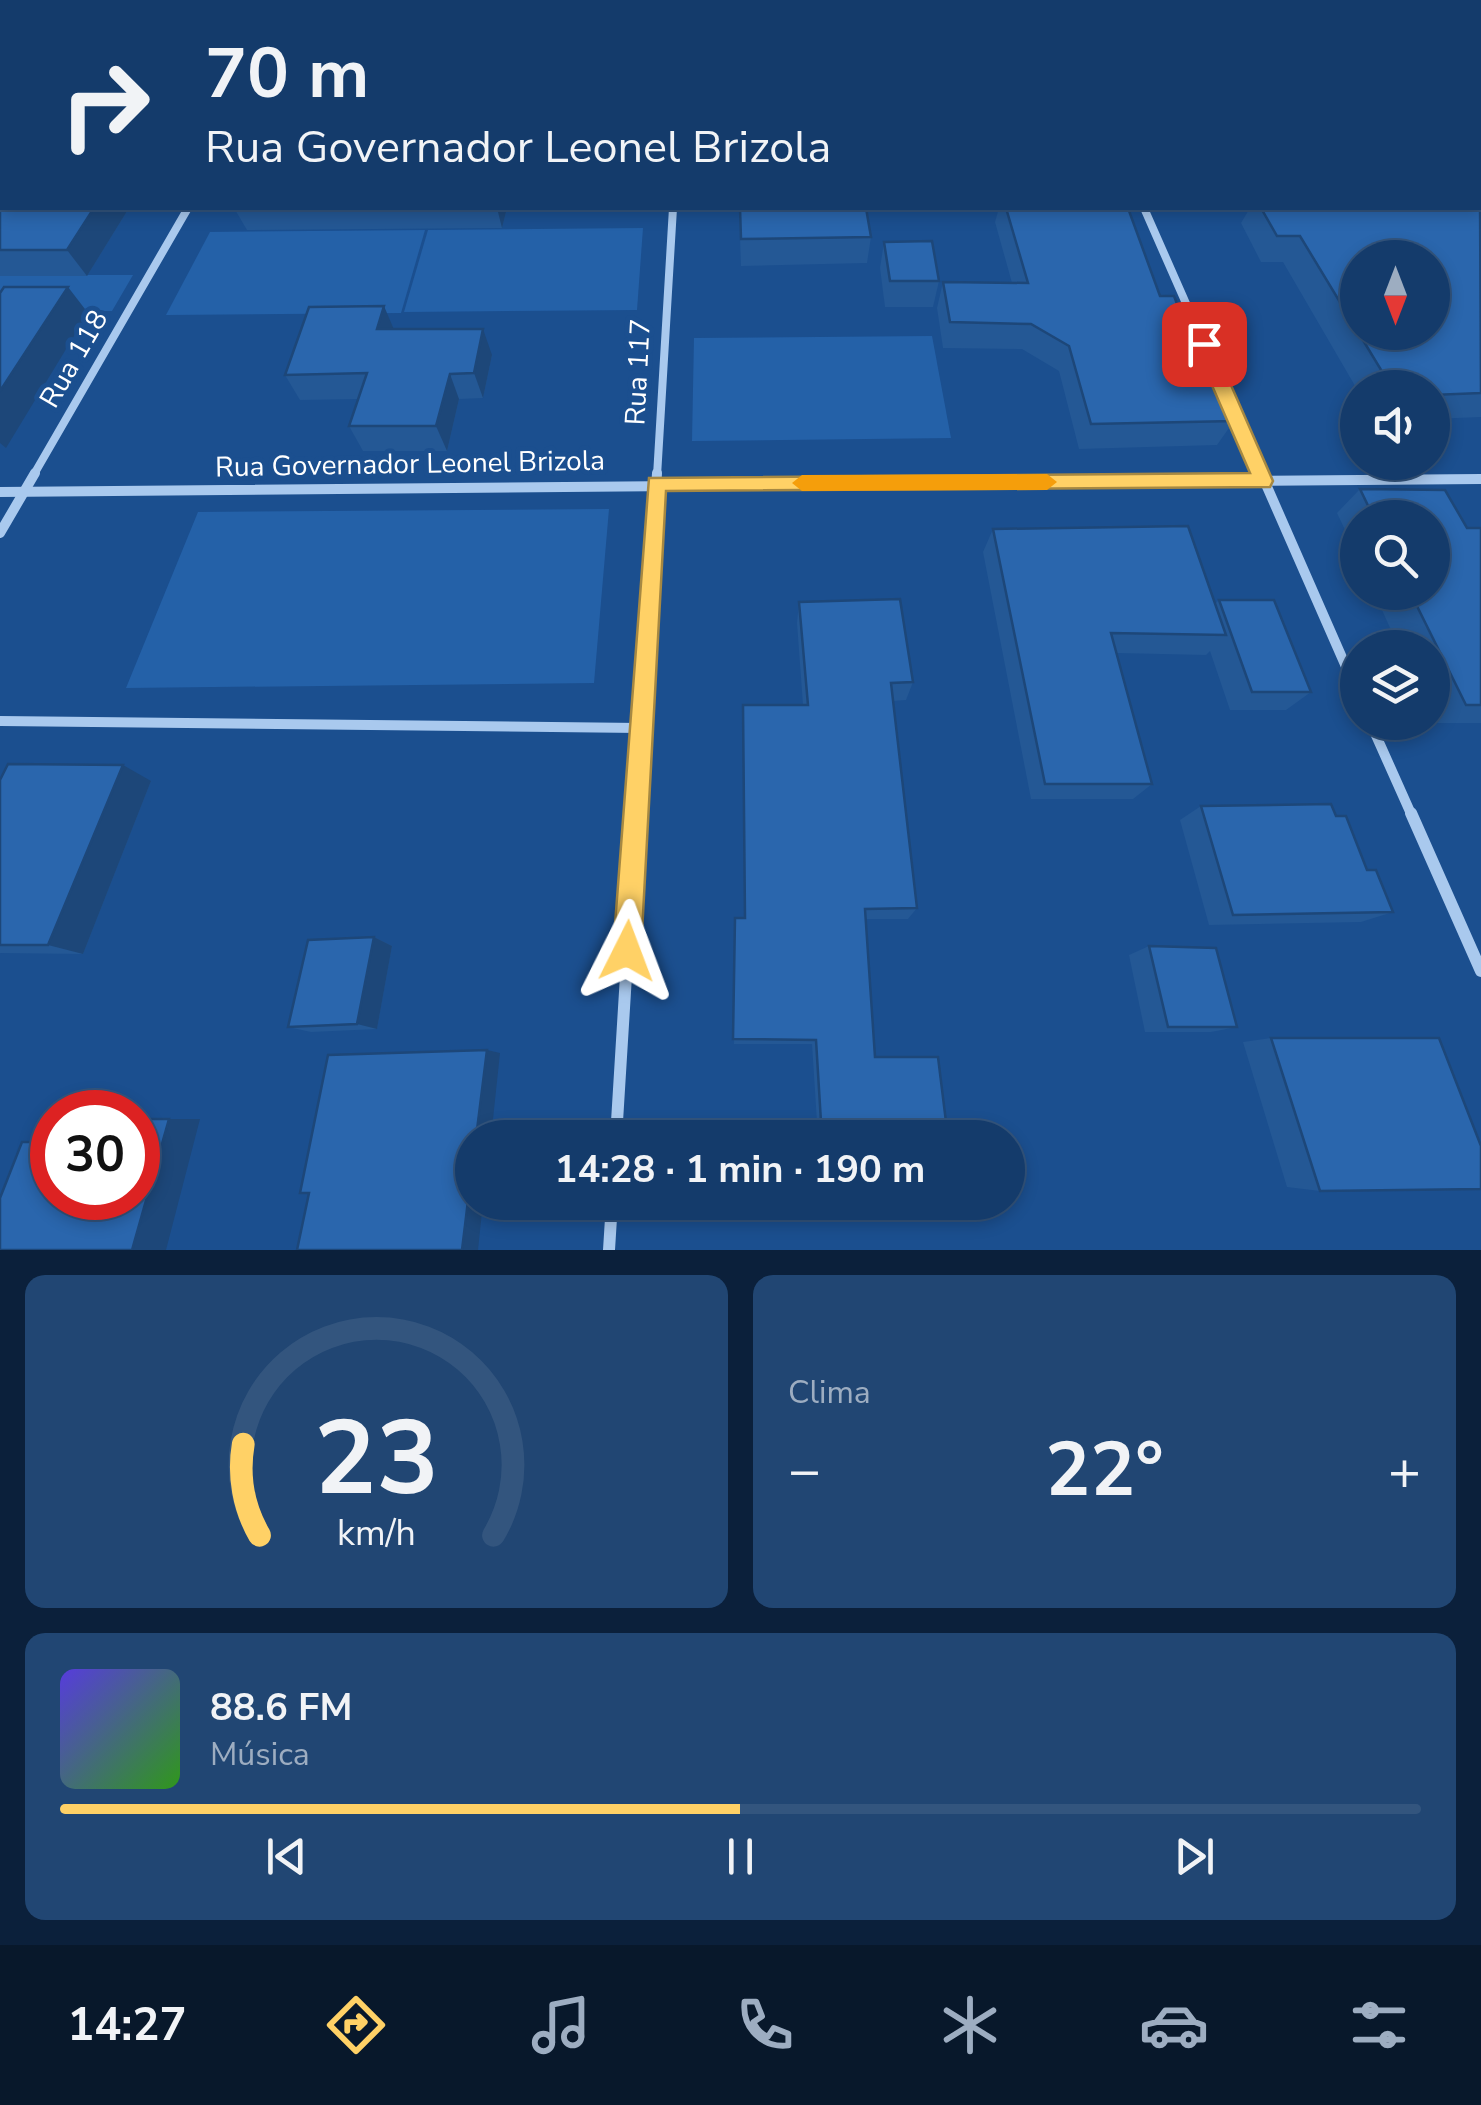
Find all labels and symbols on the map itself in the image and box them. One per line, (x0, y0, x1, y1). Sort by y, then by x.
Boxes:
north arrow (1340, 240, 1450, 350)
pin (1162, 302, 1247, 387)
street label: Rua 118 (31, 303, 117, 415)
street label: Rua 117 (616, 318, 660, 426)
street label: Rua Governador Leonel Brizola (215, 442, 605, 486)
position arrow (575, 899, 679, 1003)
speed limit sign: 30 (30, 1090, 160, 1220)

